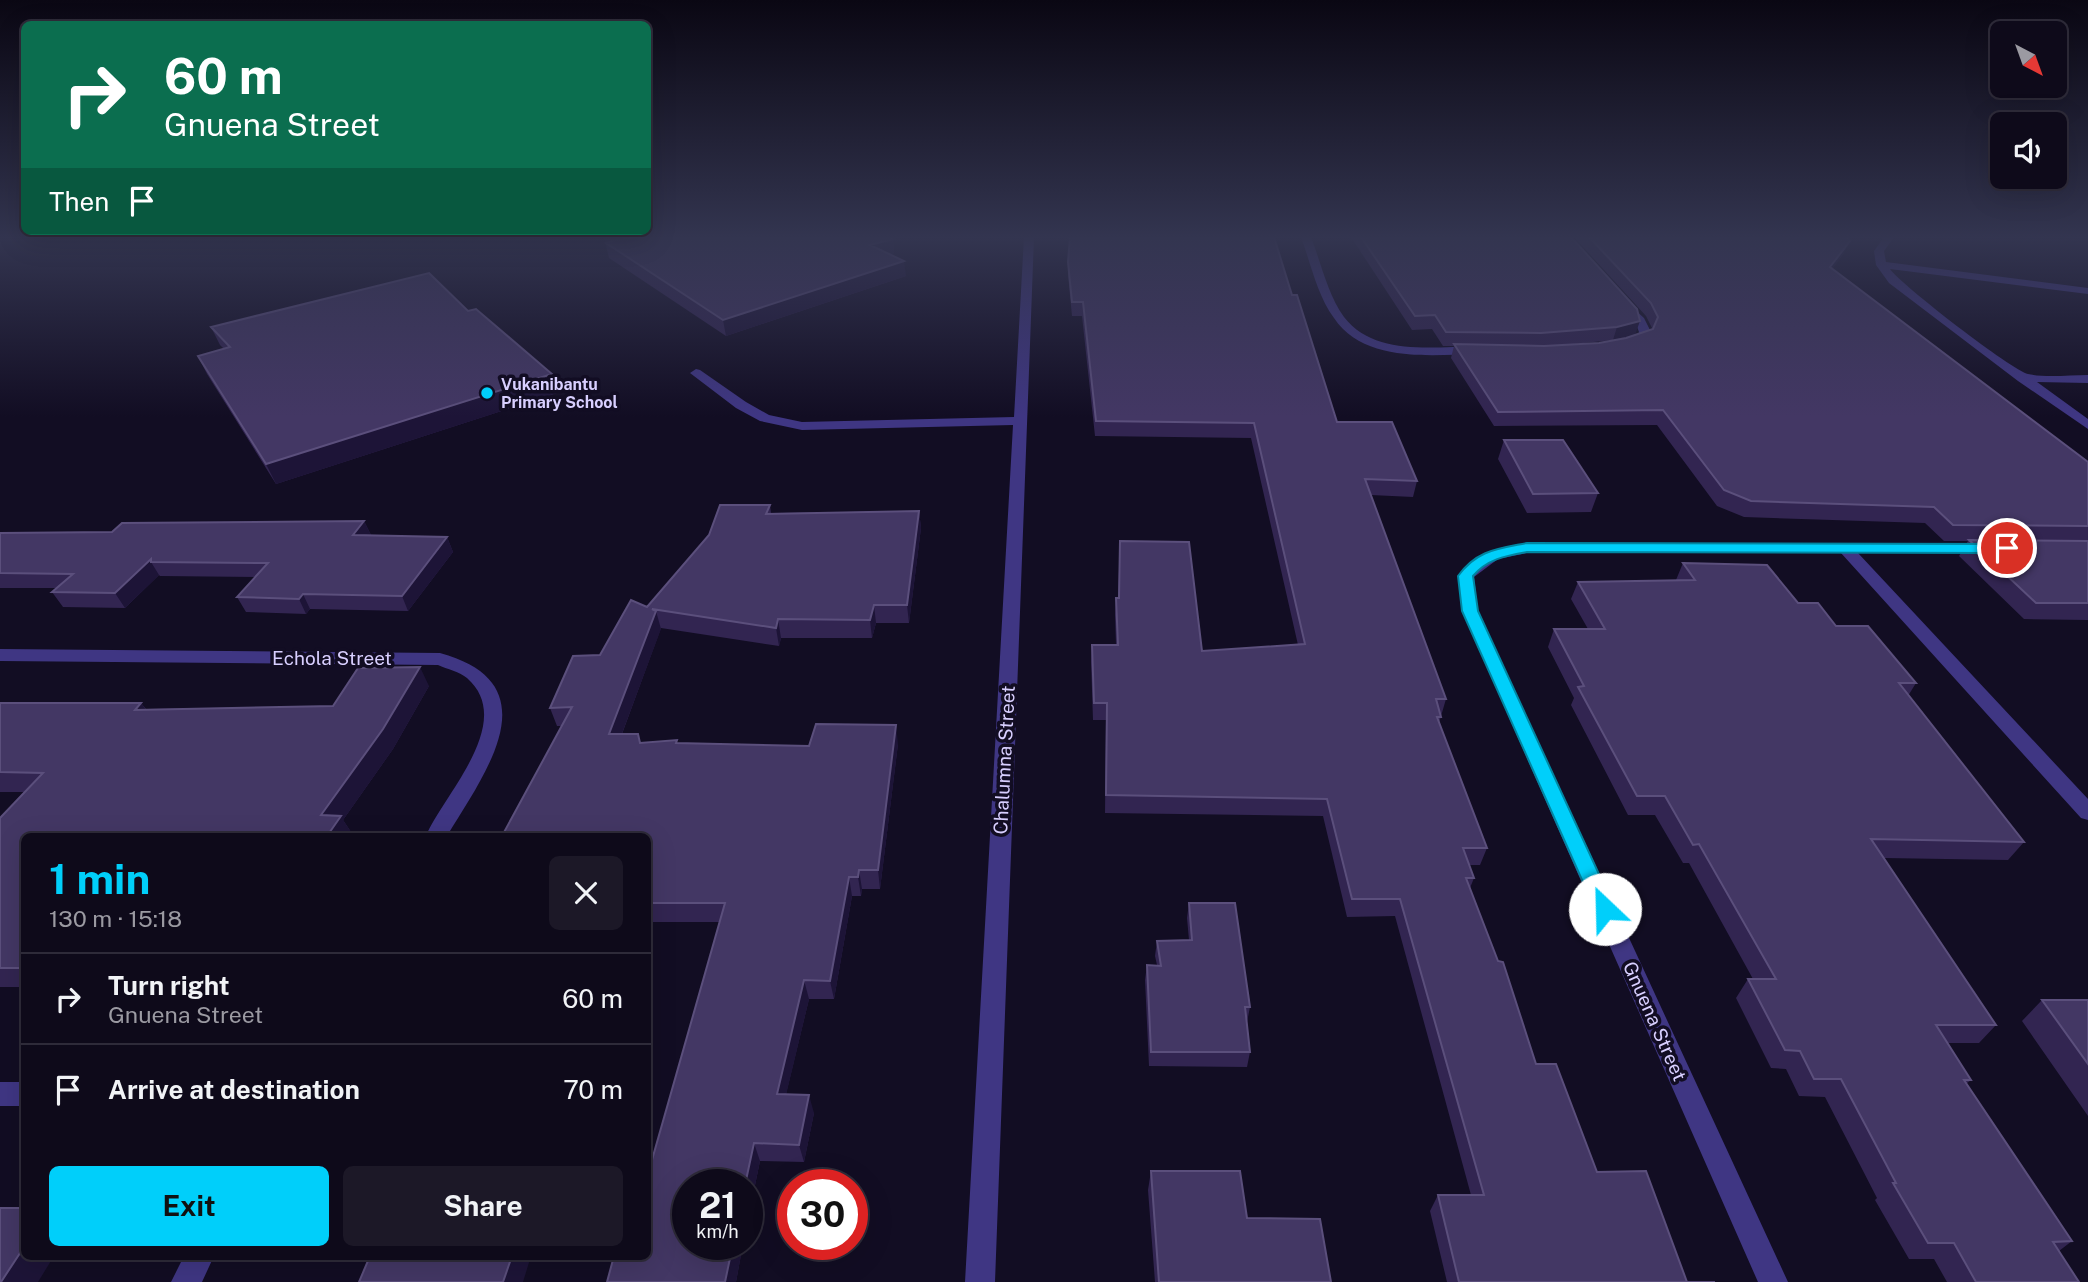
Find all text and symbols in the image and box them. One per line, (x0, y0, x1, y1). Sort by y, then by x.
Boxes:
north arrow (1990, 21, 2067, 98)
map controls (1990, 21, 2067, 189)
text: 60 m (164, 47, 283, 105)
icon: right (49, 49, 140, 140)
text: Gnuena Street (164, 106, 380, 143)
button: sound (1990, 112, 2067, 189)
icon: arrive (123, 182, 161, 220)
text: Then (49, 186, 109, 217)
place label: Vukanibantu Primary School (501, 375, 618, 412)
marker: Vukanibantu Primary School (479, 385, 495, 401)
pin (1977, 518, 2037, 578)
icon: arrive (1988, 529, 2026, 567)
street label: Echola Street (272, 647, 392, 669)
street label: Chalumna Street (989, 685, 1019, 835)
text: 1 min (49, 854, 150, 903)
button: close (549, 856, 623, 930)
position arrow (1568, 872, 1642, 946)
text: 130 m · 15:18 (49, 905, 182, 932)
street label: Gnuena Street (1619, 958, 1691, 1084)
text: Turn right (108, 970, 230, 1001)
icon: right (49, 980, 87, 1018)
text: 60 m (562, 983, 623, 1014)
text: Gnuena Street (108, 1001, 263, 1028)
icon: arrive (49, 1071, 87, 1109)
text: Arrive at destination (108, 1074, 360, 1105)
text: 70 m (563, 1074, 623, 1105)
button: Exit (49, 1166, 329, 1246)
button: Share (343, 1166, 623, 1246)
speed limit sign: 30 (777, 1169, 868, 1260)
text: 21 (699, 1185, 736, 1226)
text: km/h (696, 1221, 739, 1242)

